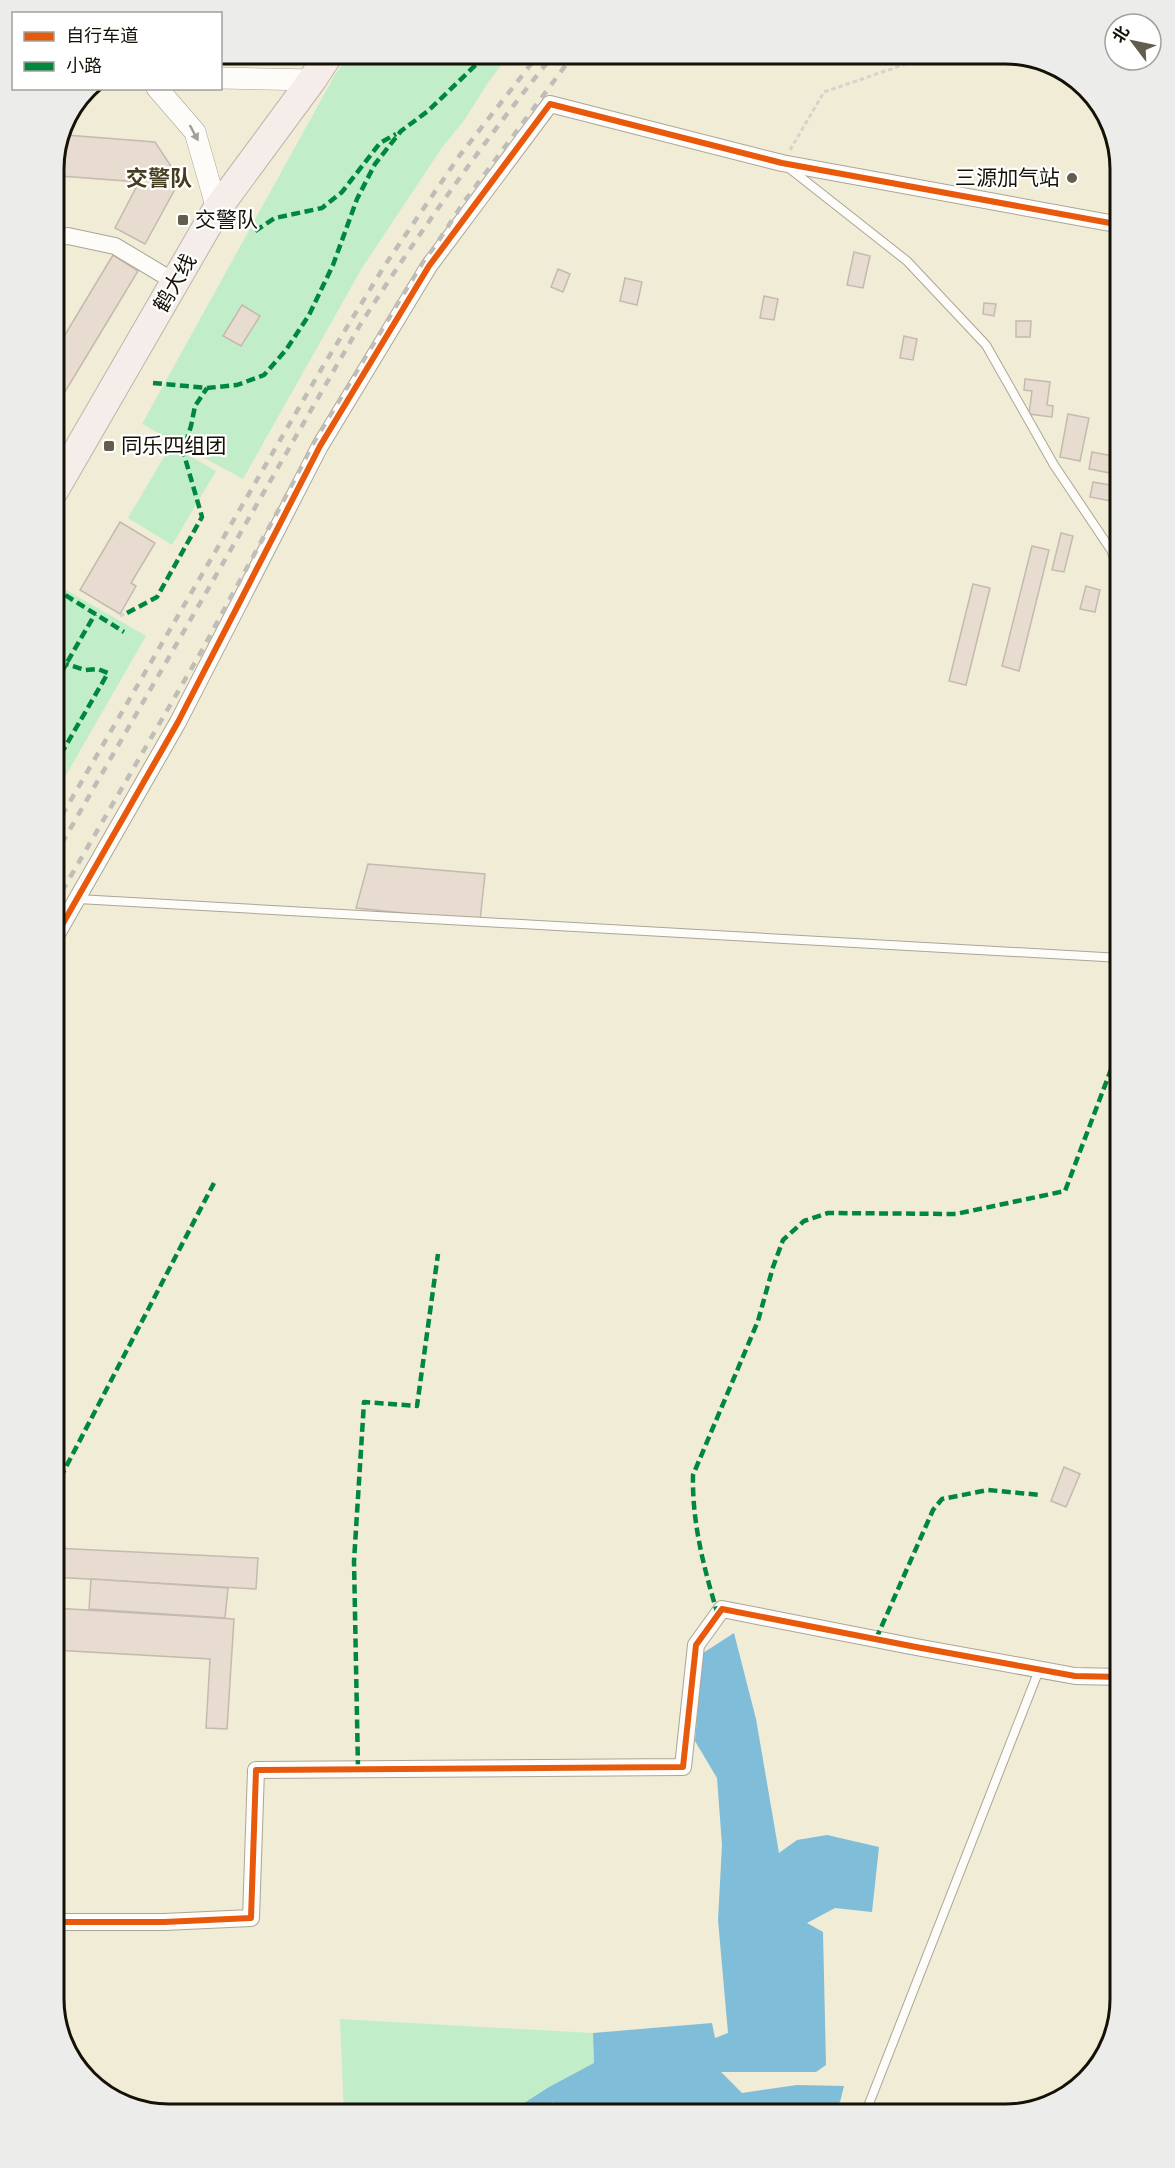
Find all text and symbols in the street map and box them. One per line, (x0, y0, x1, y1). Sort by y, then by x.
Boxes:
legend (12, 12, 222, 90)
north arrow (1103, 12, 1163, 72)
text: 北 (1108, 22, 1133, 46)
text: 自行车道 (66, 25, 138, 46)
text: 小路 (66, 55, 102, 76)
one-way arrow (188, 124, 198, 142)
district label: 交警队 (126, 166, 192, 191)
place label: 三源加气站 (955, 166, 1060, 190)
marker: 三源加气站 (1065, 171, 1079, 185)
place label: 交警队 (195, 208, 258, 232)
marker: 交警队 (176, 213, 190, 227)
street label: 鹤大线 (149, 250, 201, 316)
place label: 同乐四组团 (121, 434, 226, 458)
marker: 同乐四组团 (102, 439, 116, 453)

